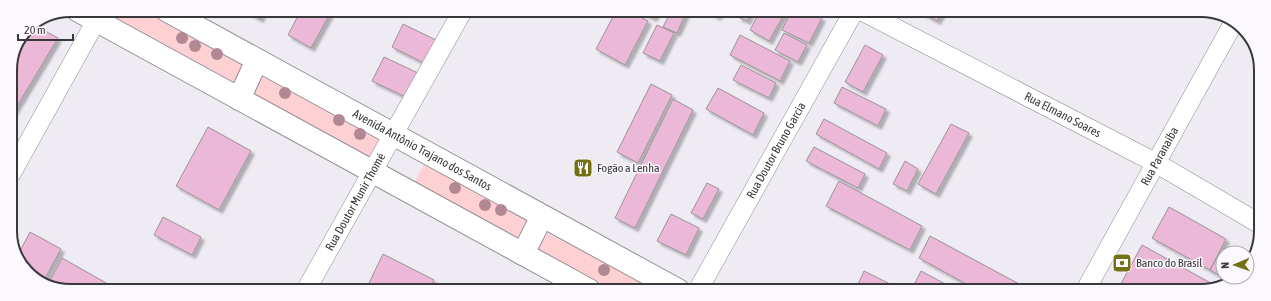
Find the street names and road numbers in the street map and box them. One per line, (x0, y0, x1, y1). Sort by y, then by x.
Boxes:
street label: Rua Elmano Soares (1022, 89, 1103, 140)
street label: Rua Doutor Bruno Garcia (744, 100, 809, 201)
street label: Avenida Antônio Trajano dos Santos (350, 106, 494, 194)
street label: Rua Paranaíba (1138, 125, 1181, 188)
street label: Rua Doutor Munir Thomé (322, 151, 388, 253)

